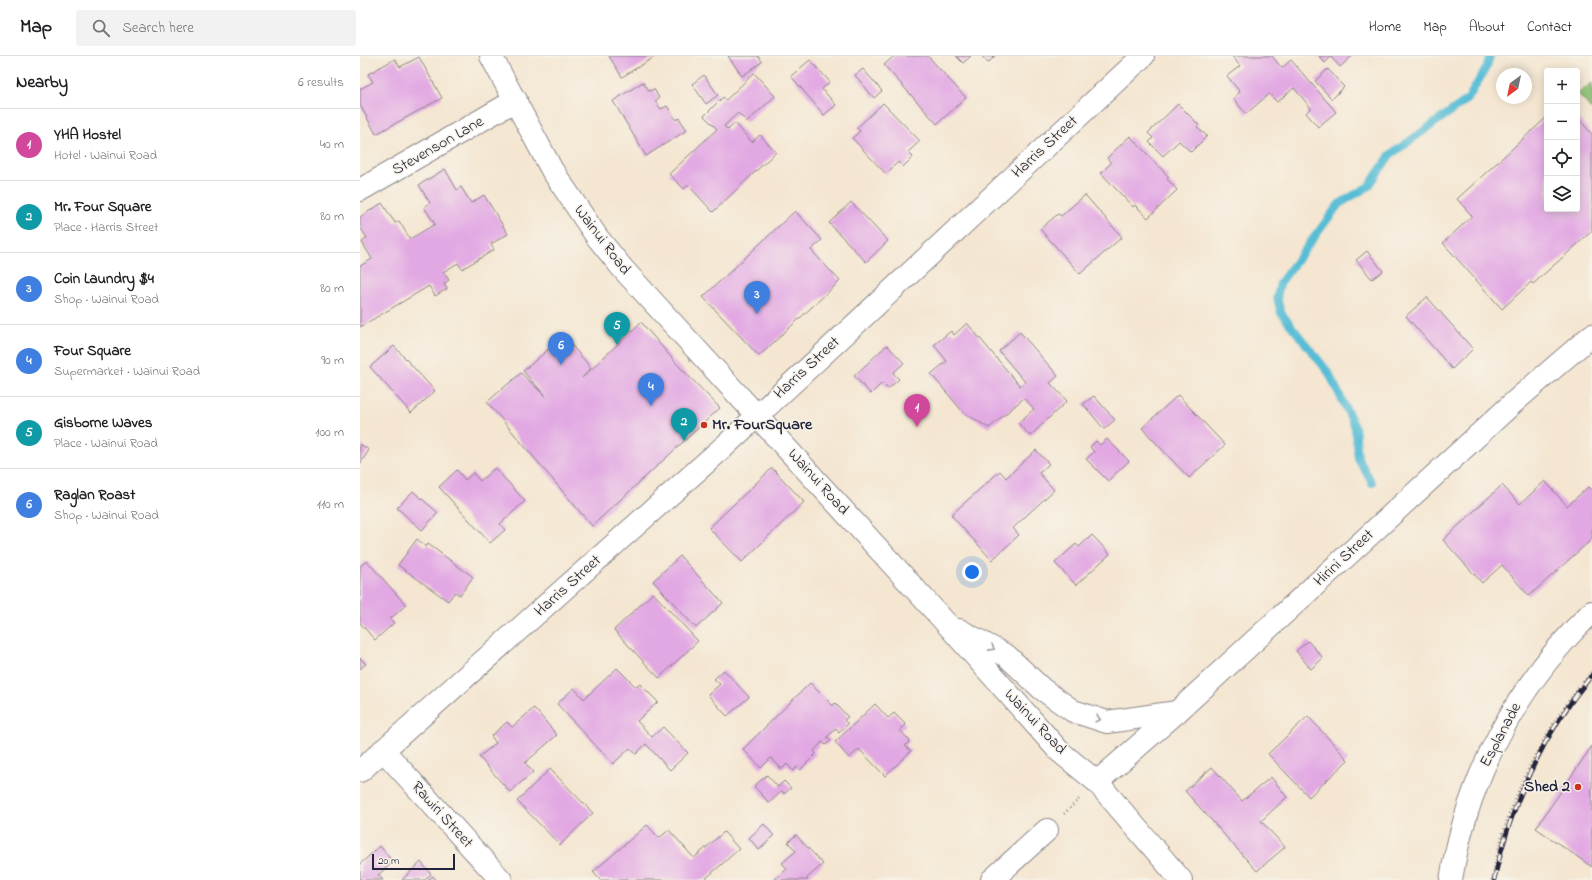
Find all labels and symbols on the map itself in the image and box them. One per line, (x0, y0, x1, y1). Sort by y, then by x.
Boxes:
north arrow (1496, 68, 1532, 104)
street label: Harris Street (1006, 109, 1084, 184)
street label: Stevenson Lane (388, 110, 489, 182)
street label: Wainui Road (568, 200, 636, 280)
pin: 3 (744, 281, 770, 314)
pin: 5 (604, 312, 630, 345)
street label: Harris Street (768, 330, 846, 405)
pin: 6 (548, 332, 574, 365)
pin: 4 (638, 373, 664, 406)
pin: 1 (904, 394, 930, 427)
pin: 2 (671, 408, 697, 441)
place label: Mr. FourSquare (712, 413, 813, 437)
marker: Mr. FourSquare (699, 420, 709, 430)
street label: Wainui Road (781, 443, 855, 521)
street label: Hirini Street (1308, 523, 1380, 592)
street label: Harris Street (529, 549, 607, 623)
your location (962, 562, 982, 582)
one-way arrow (988, 643, 995, 650)
street label: Wainui Road (998, 684, 1072, 760)
street label: Esplanade (1474, 698, 1528, 772)
one-way arrow (1095, 714, 1102, 723)
place label: Shed 2 (1524, 775, 1570, 799)
street label: Rawiri Street (405, 776, 479, 854)
marker: Shed 2 (1573, 782, 1583, 792)
scale bar (372, 852, 455, 871)

